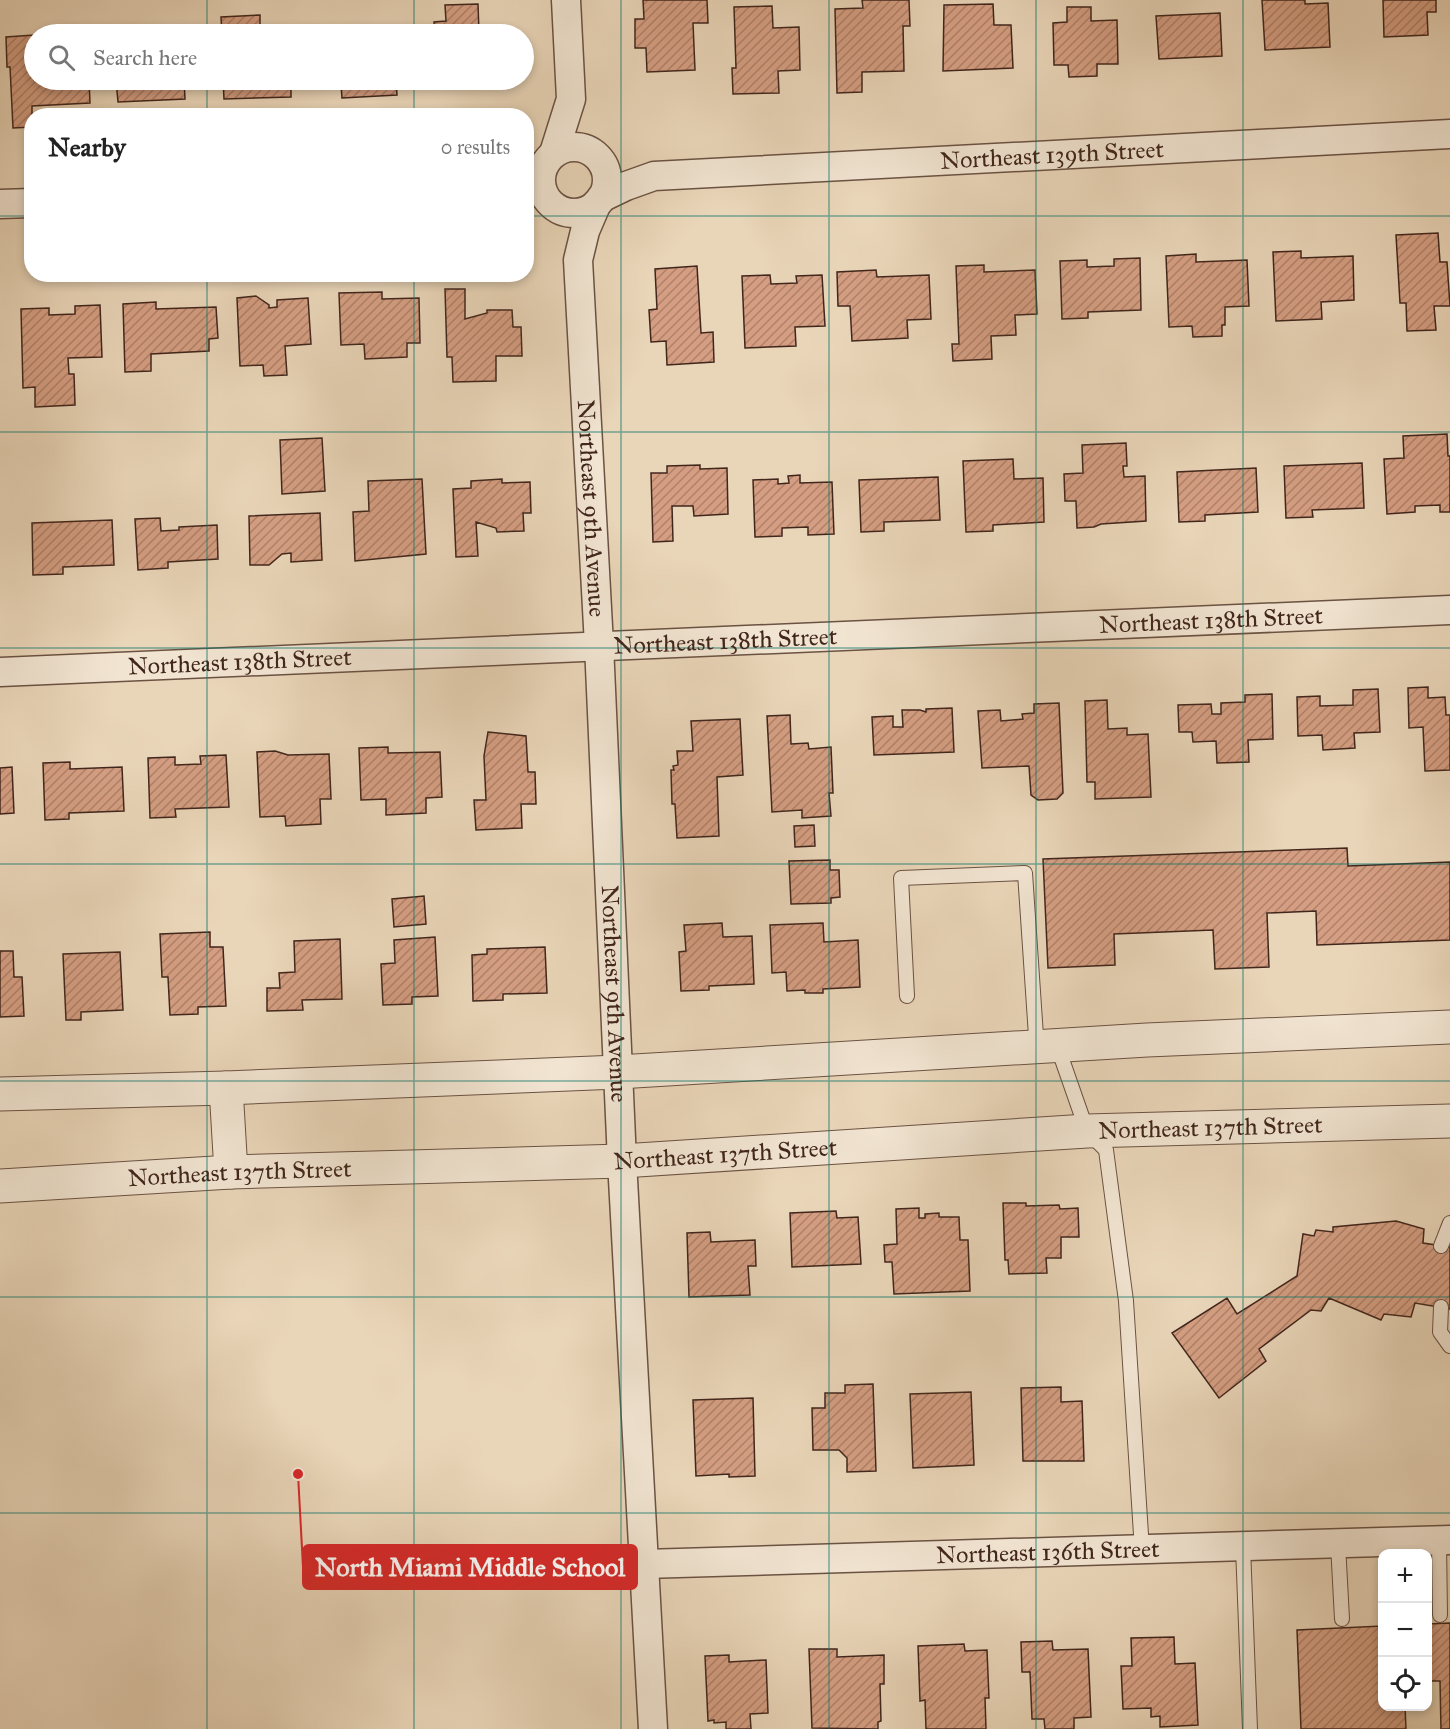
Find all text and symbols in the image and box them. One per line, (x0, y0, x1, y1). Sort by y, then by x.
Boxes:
search box (24, 24, 534, 90)
icon: search (45, 41, 78, 74)
text: Search here (93, 44, 197, 71)
text: Nearby (48, 131, 126, 163)
street label: Northeast 139th Street (939, 134, 1165, 176)
text: 0 results (441, 135, 510, 159)
street label: Northeast 9th Avenue (571, 399, 612, 618)
street label: Northeast 138th Street (1098, 600, 1324, 640)
street label: Northeast 138th Street (613, 621, 838, 661)
street label: Northeast 138th Street (127, 642, 353, 682)
street label: Northeast 9th Avenue (595, 884, 634, 1103)
street label: Northeast 137th Street (1098, 1110, 1323, 1146)
street label: Northeast 137th Street (612, 1132, 838, 1177)
street label: Northeast 137th Street (127, 1154, 352, 1193)
street label: Northeast 136th Street (936, 1534, 1161, 1570)
callout: North Miami Middle School (303, 1545, 637, 1589)
map controls (1378, 1549, 1432, 1711)
button: + (1378, 1549, 1432, 1603)
text: North Miami Middle School (315, 1551, 626, 1583)
button: − (1378, 1603, 1432, 1657)
button: locate (1378, 1657, 1432, 1711)

